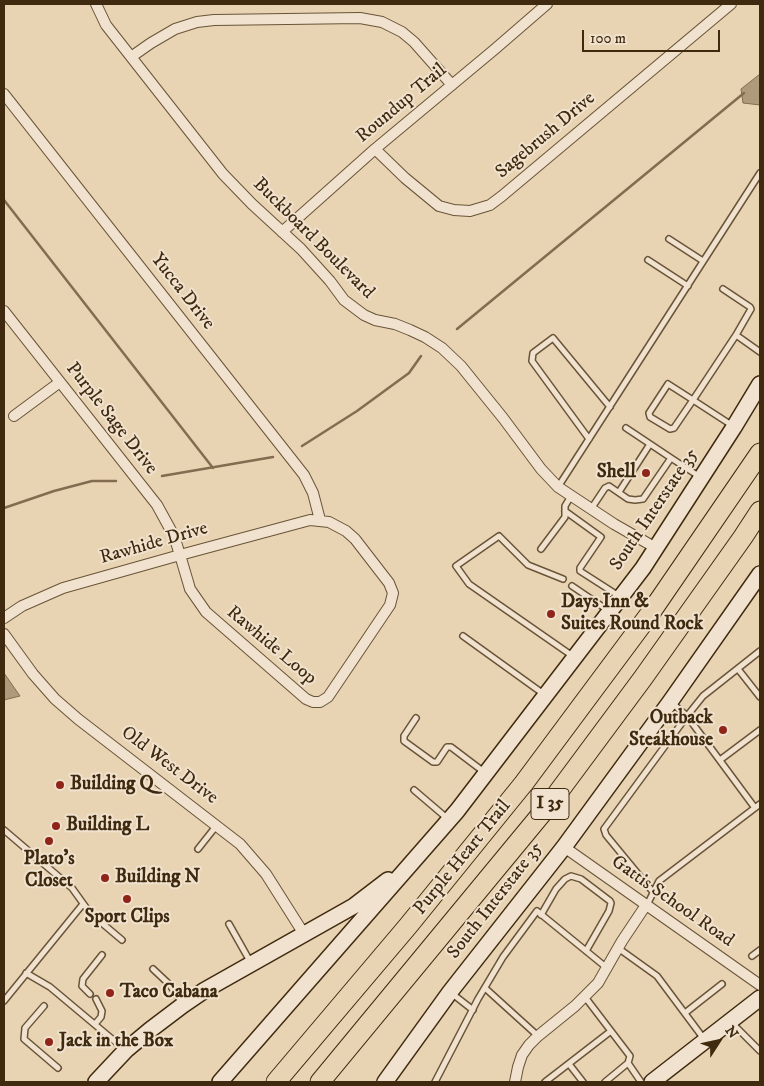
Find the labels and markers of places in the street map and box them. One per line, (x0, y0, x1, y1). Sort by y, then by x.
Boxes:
place label: Shell (597, 462, 636, 484)
marker: Shell (640, 467, 652, 479)
place label: Days Inn & Suites Round Rock (561, 592, 703, 636)
marker: Days Inn & Suites Round Rock (545, 608, 557, 620)
place label: Outback Steakhouse (629, 708, 713, 752)
marker: Outback Steakhouse (717, 724, 729, 736)
place label: Building Q (70, 774, 154, 796)
marker: Building Q (54, 779, 66, 791)
place label: Building L (66, 815, 149, 837)
marker: Building L (50, 820, 62, 832)
marker: Plato's Closet (43, 835, 55, 847)
place label: Plato's Closet (24, 849, 74, 893)
place label: Building N (115, 867, 200, 889)
marker: Building N (99, 872, 111, 884)
marker: Sport Clips (121, 893, 133, 905)
place label: Sport Clips (84, 907, 170, 929)
place label: Taco Cabana (120, 982, 218, 1004)
marker: Taco Cabana (104, 987, 116, 999)
place label: Jack in the Box (59, 1031, 173, 1053)
marker: Jack in the Box (43, 1036, 55, 1048)

